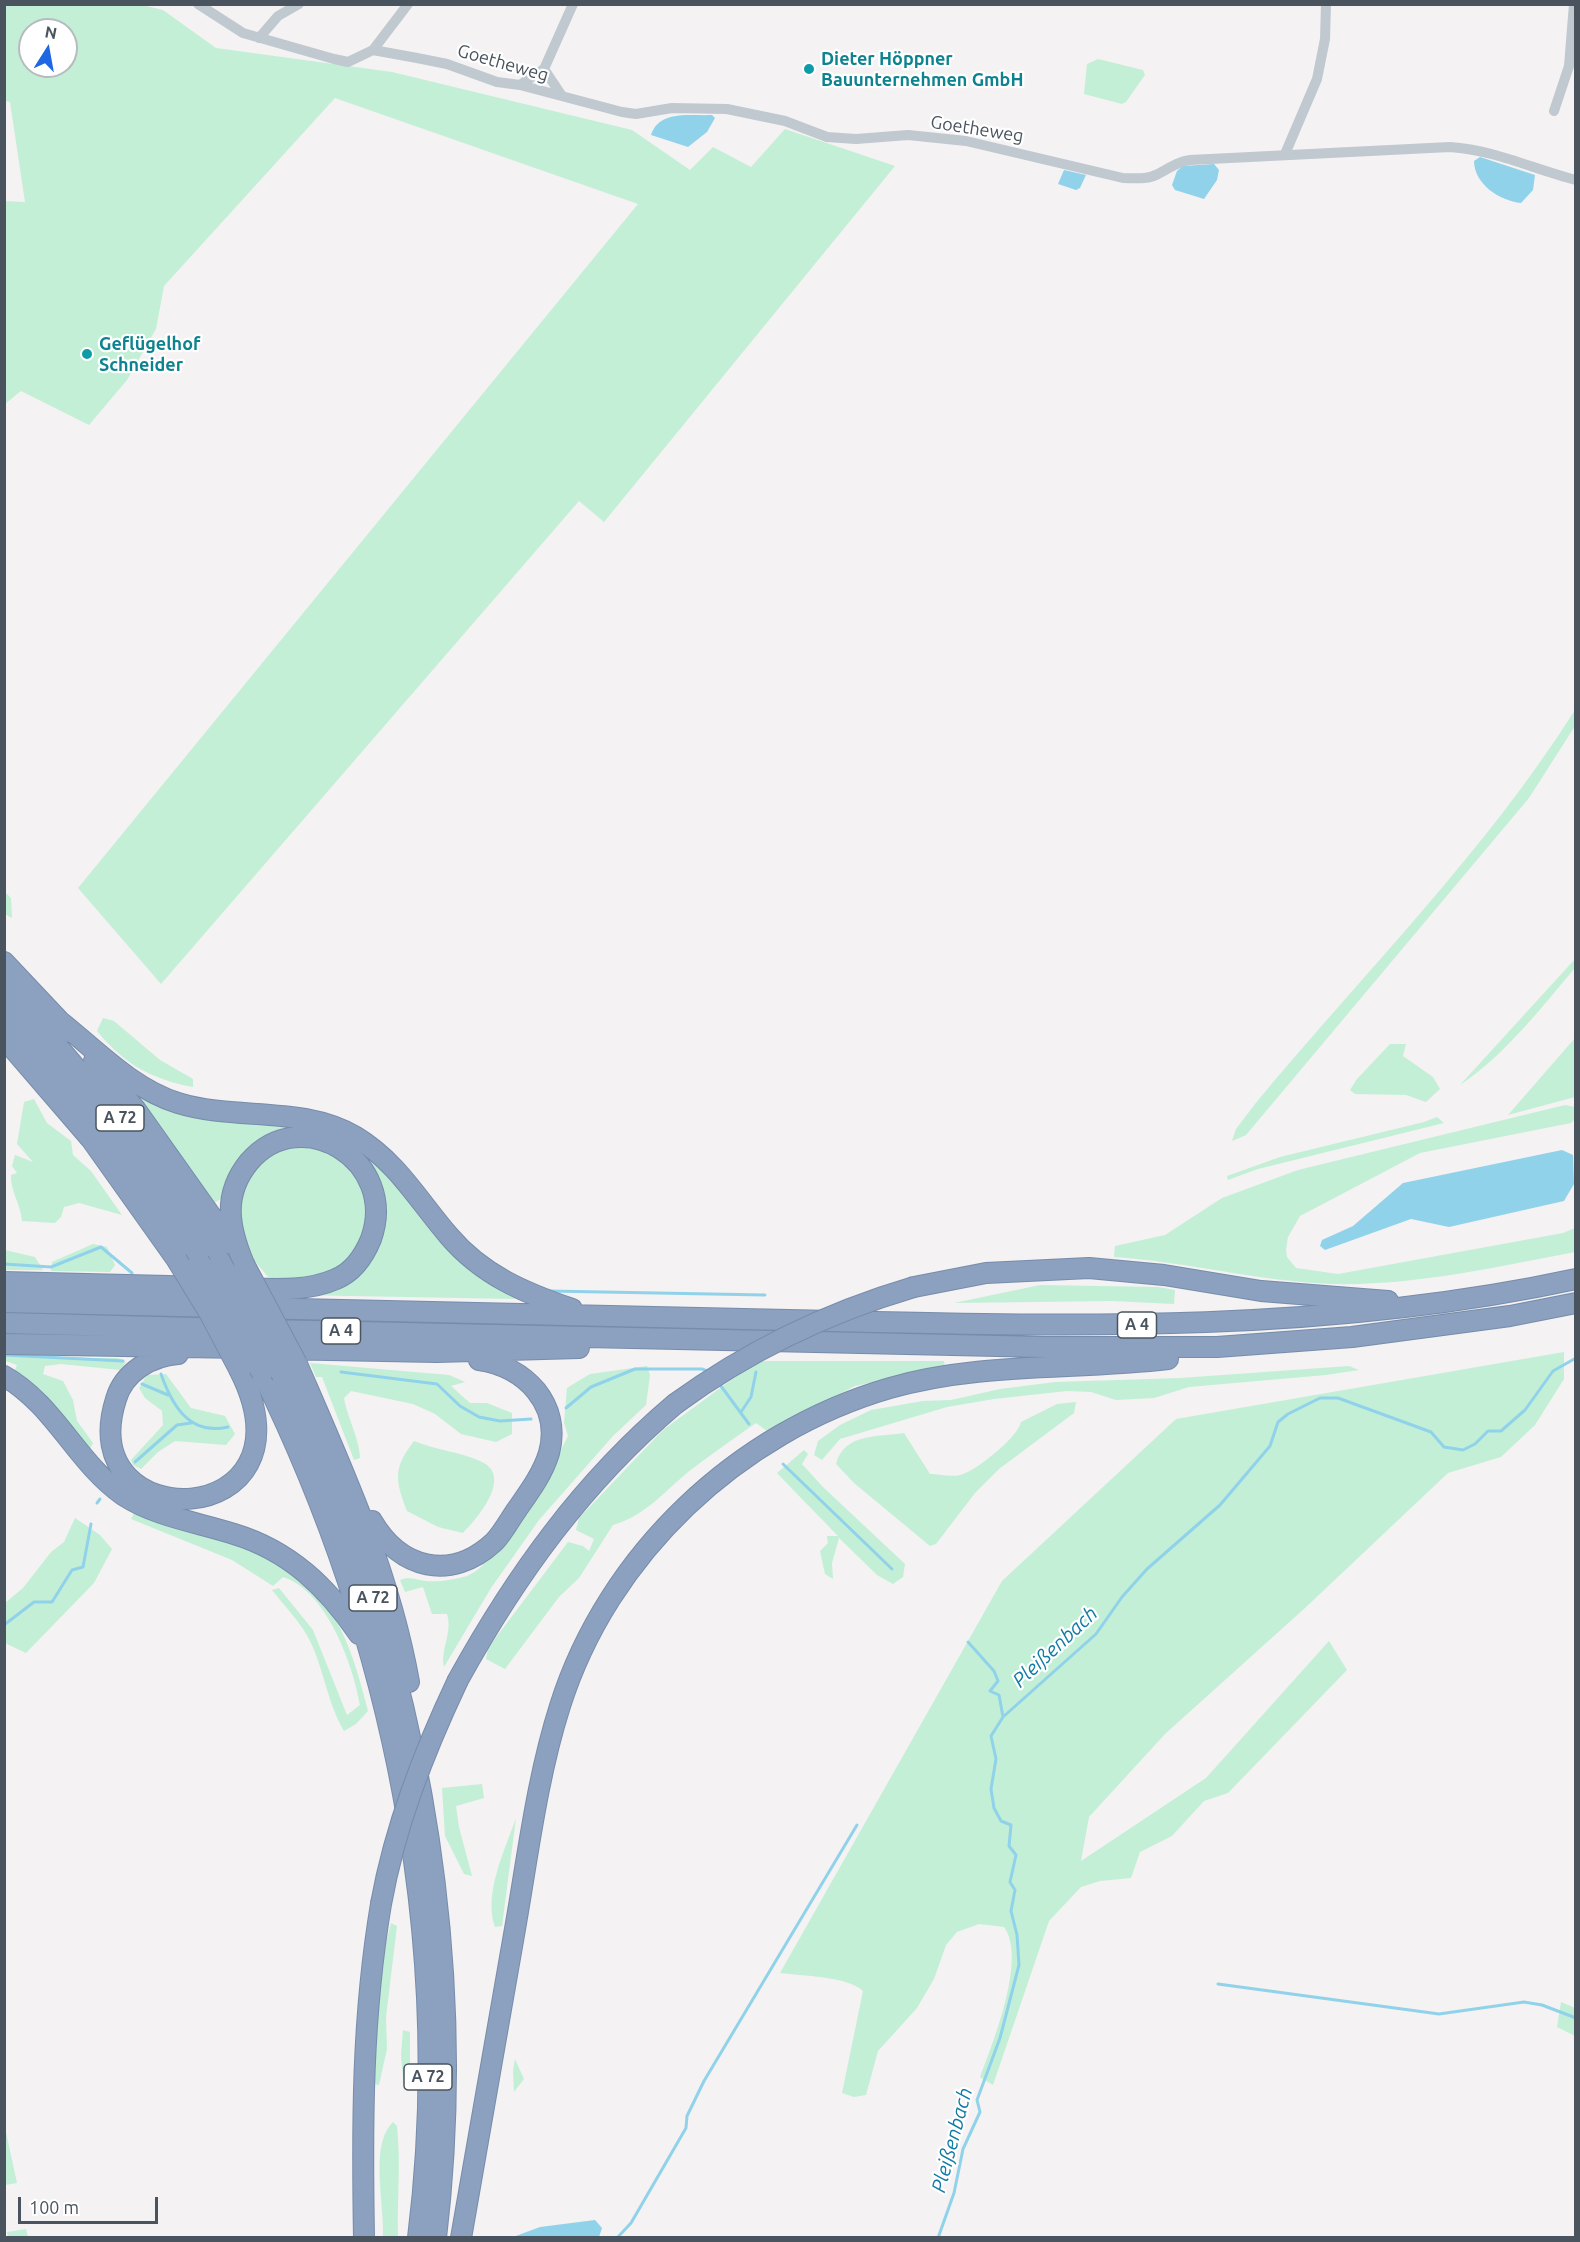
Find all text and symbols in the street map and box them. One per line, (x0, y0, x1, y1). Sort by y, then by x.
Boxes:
north arrow (18, 18, 78, 78)
text: N (43, 22, 59, 42)
street label: Goetheweg (455, 40, 551, 86)
place label: Dieter Höppner Bauunternehmen GmbH (821, 48, 1023, 90)
marker: Dieter Höppner Bauunternehmen GmbH (802, 62, 816, 76)
street label: Goetheweg (929, 111, 1025, 147)
place label: Geflügelhof Schneider (99, 333, 200, 376)
marker: Geflügelhof Schneider (80, 347, 94, 361)
road number: A 72 (96, 1105, 144, 1131)
road number: A 4 (1118, 1312, 1156, 1338)
road number: A 4 (322, 1318, 360, 1344)
road number: A 72 (349, 1585, 397, 1611)
water label: Pleißenbach (1007, 1602, 1103, 1692)
road number: A 72 (404, 2064, 452, 2090)
water label: Pleißenbach (926, 2085, 978, 2195)
scale bar (21, 2185, 160, 2223)
text: 100 m (29, 2197, 79, 2217)

